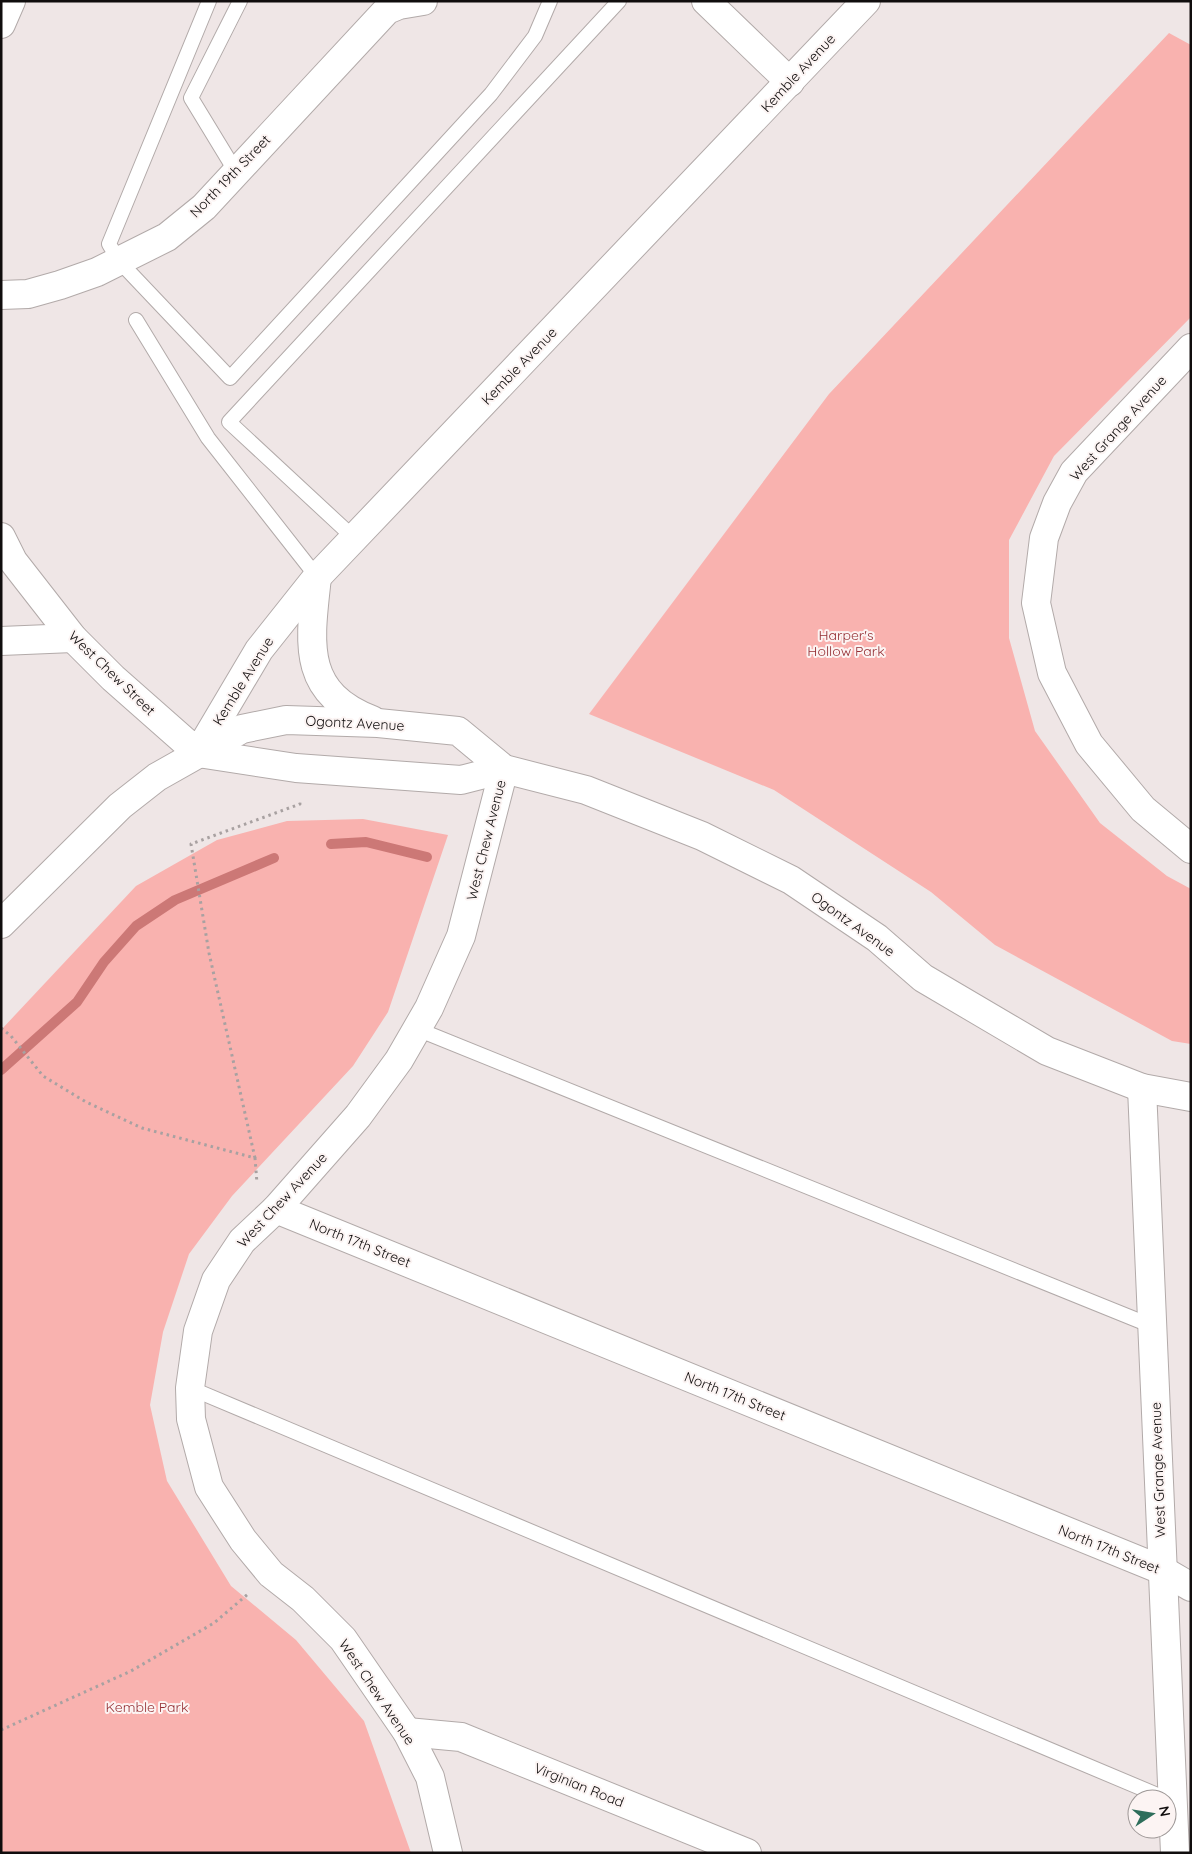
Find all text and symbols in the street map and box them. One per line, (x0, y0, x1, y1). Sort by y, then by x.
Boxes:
street label: Kemble Avenue (757, 30, 839, 116)
street label: North 19th Street (186, 131, 274, 221)
street label: Kemble Avenue (477, 323, 561, 409)
street label: West Grange Avenue (1066, 371, 1170, 485)
park label: Harper's Hollow Park (807, 626, 885, 660)
street label: West Chew Street (65, 627, 159, 719)
street label: Kemble Avenue (209, 633, 277, 729)
street label: Ogontz Avenue (305, 711, 405, 735)
street label: West Chew Avenue (462, 778, 510, 902)
street label: Ogontz Avenue (808, 888, 898, 960)
street label: West Chew Avenue (233, 1149, 331, 1251)
street label: North 17th Street (307, 1214, 414, 1272)
street label: North 17th Street (682, 1367, 789, 1425)
street label: West Grange Avenue (1147, 1402, 1169, 1538)
street label: North 17th Street (1056, 1520, 1163, 1578)
street label: West Chew Avenue (335, 1636, 419, 1748)
park label: Kemble Park (106, 1698, 188, 1716)
street label: Virginian Road (531, 1759, 627, 1811)
north arrow (1127, 1789, 1177, 1839)
text: N (1155, 1804, 1175, 1818)

